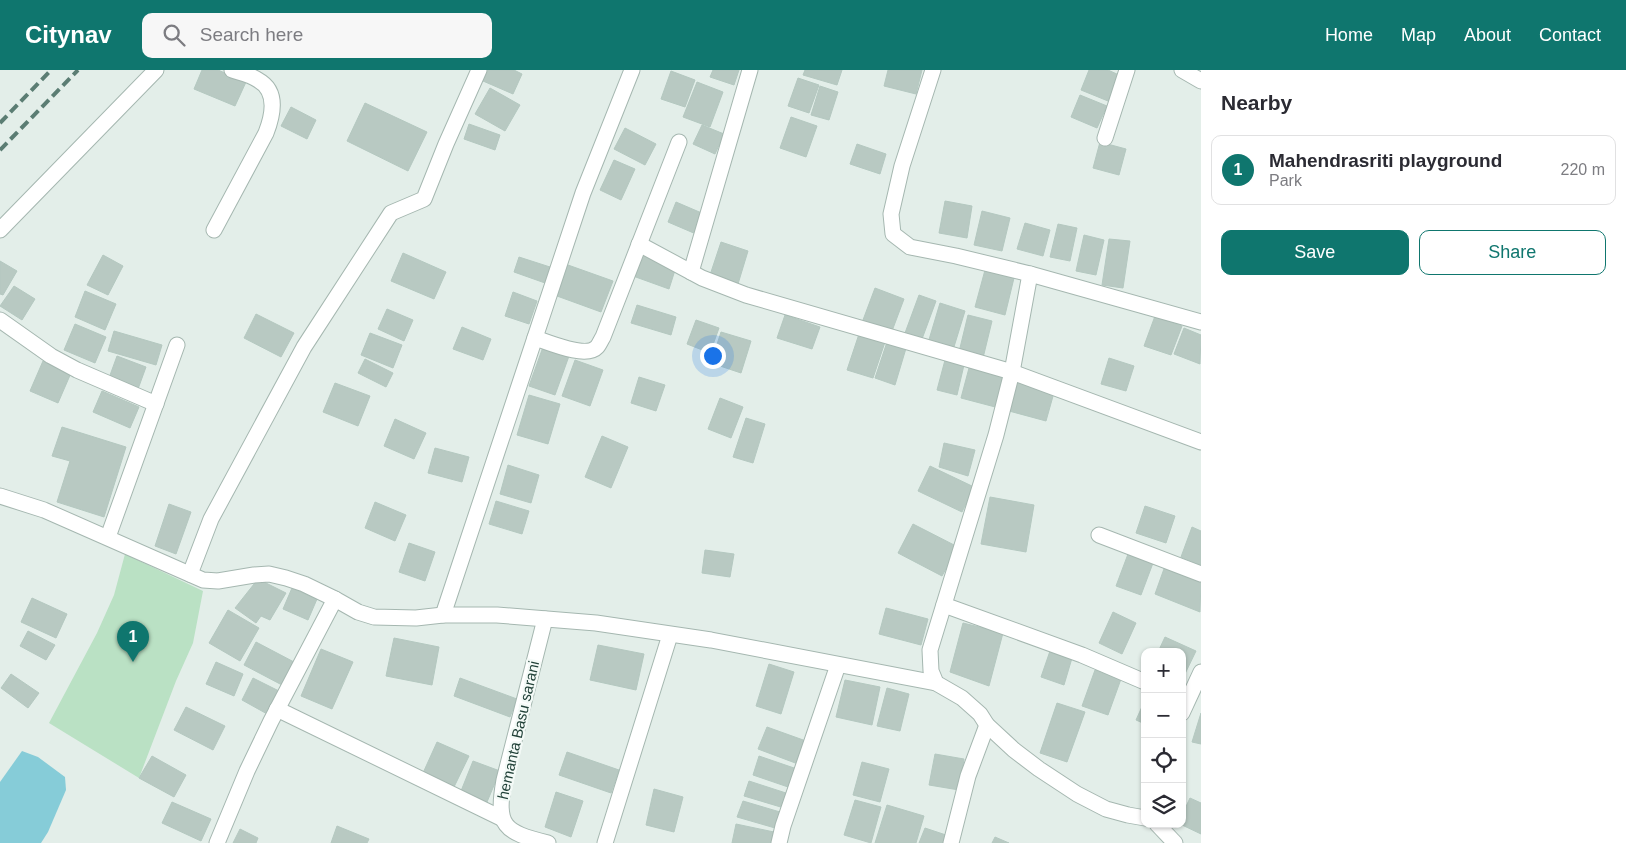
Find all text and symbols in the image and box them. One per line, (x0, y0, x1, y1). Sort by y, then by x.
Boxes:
search box (142, 13, 492, 58)
text: Citynav (25, 21, 112, 48)
icon: search (160, 21, 188, 49)
text: Search here (200, 24, 303, 45)
text: Home (1325, 25, 1373, 45)
text: Map (1401, 25, 1436, 45)
text: About (1464, 25, 1511, 45)
text: Contact (1539, 25, 1601, 45)
text: Nearby (1221, 91, 1292, 114)
text: Mahendrasriti playground (1269, 150, 1502, 171)
text: 1 (1234, 161, 1242, 178)
text: 220 m (1561, 161, 1605, 178)
text: Park (1269, 172, 1302, 189)
button: Save (1221, 230, 1409, 275)
button: Share (1419, 230, 1606, 275)
your location (700, 343, 726, 369)
pin: 1 (117, 621, 149, 662)
map controls (1141, 648, 1186, 828)
button: + (1141, 648, 1186, 693)
street label: hemanta Basu sarani (494, 659, 542, 801)
button: − (1141, 693, 1186, 738)
button: locate (1141, 738, 1186, 783)
button: layers (1141, 783, 1186, 828)

